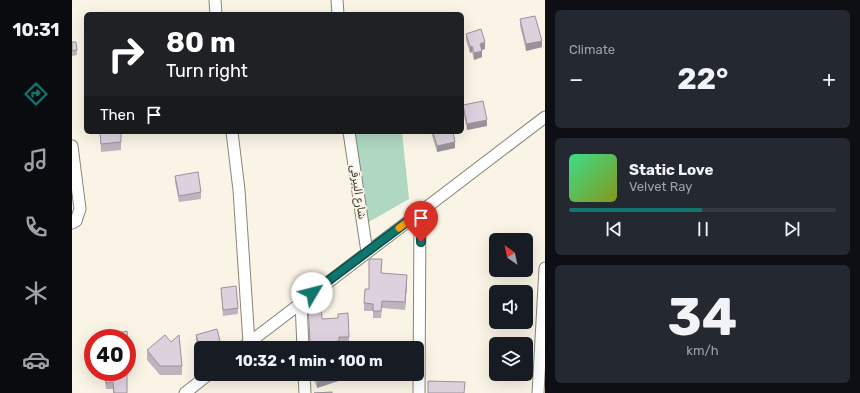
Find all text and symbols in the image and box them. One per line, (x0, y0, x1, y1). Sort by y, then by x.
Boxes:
text: 10:31 (12, 19, 60, 41)
text: 80 m (166, 26, 236, 59)
icon: right (100, 28, 152, 80)
text: Climate (569, 42, 615, 57)
text: Turn right (166, 60, 248, 82)
text: 22° (677, 61, 728, 97)
text: − (569, 66, 583, 93)
text: + (822, 66, 836, 93)
icon: directions (22, 80, 50, 108)
icon: arrive (143, 104, 165, 126)
text: Then (100, 106, 135, 124)
icon: music (22, 146, 50, 174)
text: Static Love (629, 161, 713, 179)
street label: شارع البيرقى (345, 164, 369, 221)
text: Velvet Ray (629, 179, 692, 194)
pin (404, 201, 438, 242)
icon: arrive (410, 207, 432, 229)
icon: phone (22, 213, 50, 241)
icon: previous (603, 218, 625, 240)
icon: pause (692, 218, 714, 240)
icon: next (781, 218, 803, 240)
north arrow (489, 233, 533, 277)
map controls (489, 233, 533, 381)
position arrow (291, 272, 333, 314)
icon: climate (22, 279, 50, 307)
button: sound (489, 285, 533, 329)
text: 34 (668, 286, 737, 348)
speed limit sign: 40 (84, 329, 136, 381)
button: layers (489, 337, 533, 381)
text: km/h (686, 343, 719, 358)
icon: car (22, 346, 50, 374)
text: 10:32 · 1 min · 100 m (235, 352, 383, 370)

